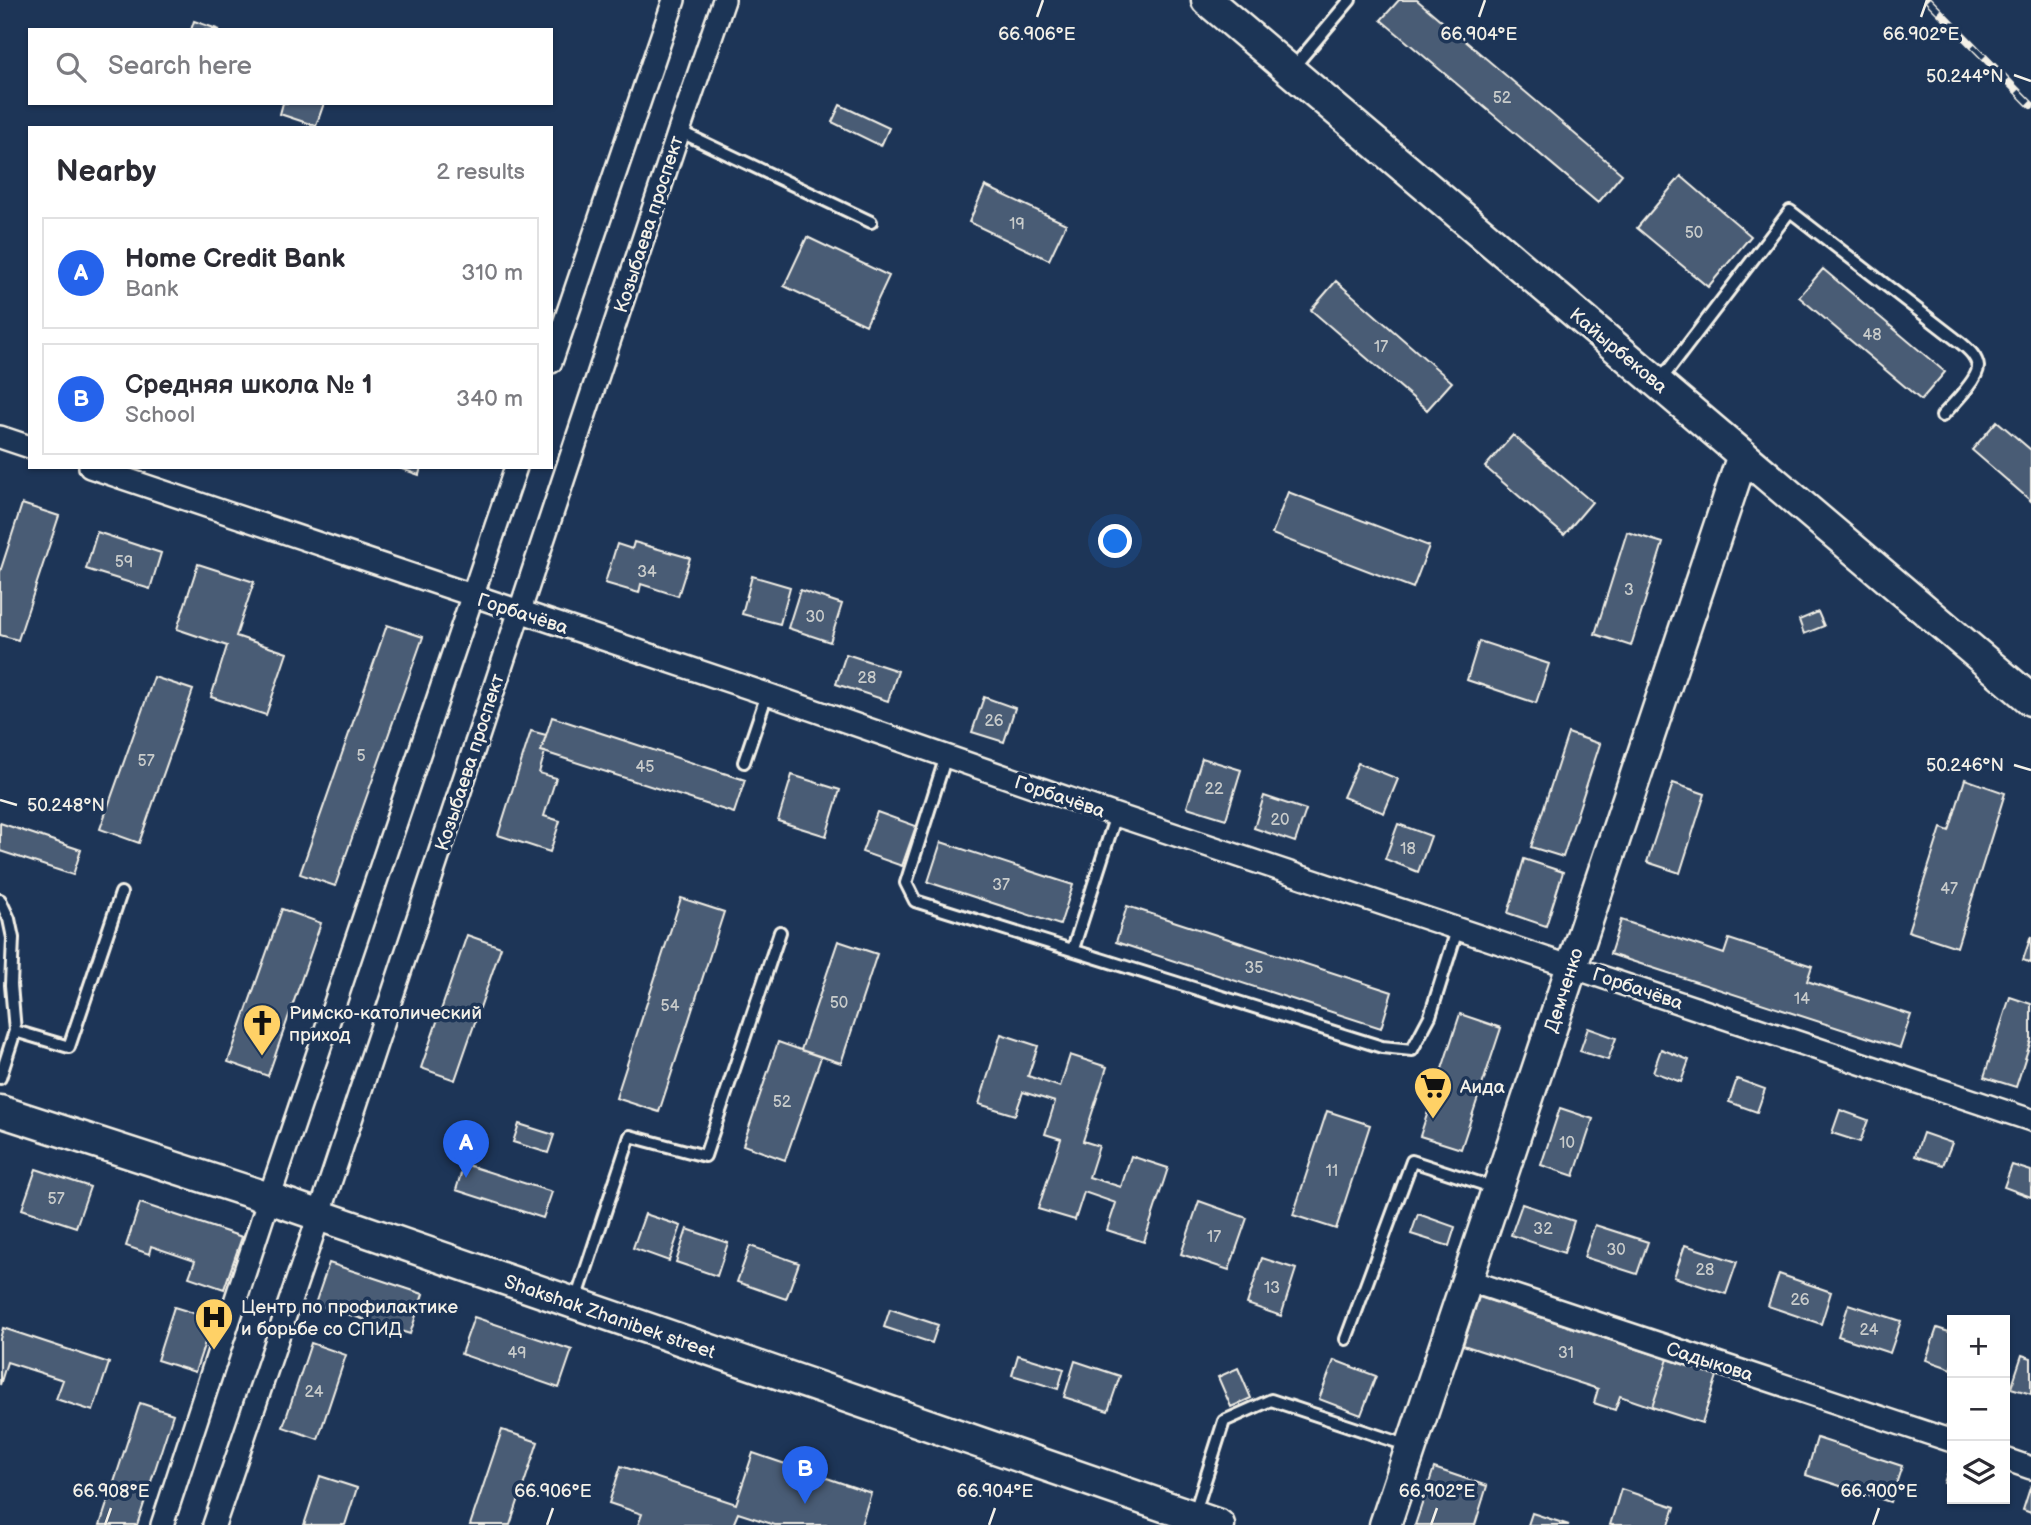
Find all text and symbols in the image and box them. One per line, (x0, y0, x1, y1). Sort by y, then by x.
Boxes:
text: 66.906°E (998, 24, 1076, 45)
text: 66.904°E (1441, 24, 1518, 45)
text: 66.902°E (1883, 24, 1959, 45)
search box (28, 28, 553, 105)
icon: search (52, 48, 90, 86)
text: Search here (108, 51, 252, 82)
text: 50.244°N (1926, 66, 2004, 87)
house number: 52 (1493, 89, 1512, 108)
street label: Козыбаева проспект (610, 133, 689, 316)
text: Nearby (56, 154, 156, 190)
text: 2 results (436, 158, 525, 186)
house number: 19 (1009, 215, 1025, 234)
house number: 50 (1685, 224, 1703, 243)
text: Home Credit Bank (125, 244, 345, 275)
text: A (74, 259, 88, 287)
text: 310 m (461, 259, 523, 287)
text: Bank (125, 275, 178, 303)
street label: Кайырбекова (1564, 304, 1672, 399)
house number: 48 (1862, 326, 1882, 345)
house number: 17 (1374, 338, 1388, 357)
text: Средняя школа № 1 (125, 370, 373, 401)
text: B (73, 385, 89, 413)
text: 340 m (456, 385, 523, 413)
text: School (125, 401, 195, 429)
your location (1098, 524, 1132, 558)
house number: 59 (115, 553, 133, 572)
house number: 34 (637, 563, 657, 582)
house number: 3 (1624, 581, 1634, 600)
street label: Горбачёва (474, 589, 571, 640)
house number: 30 (805, 608, 825, 627)
house number: 28 (858, 669, 876, 688)
street label: Козыбаева проспект (431, 671, 510, 854)
house number: 26 (984, 712, 1004, 731)
house number: 5 (356, 747, 366, 766)
house number: 57 (137, 752, 155, 771)
text: 50.246°N (1926, 755, 2004, 776)
house number: 45 (636, 758, 654, 777)
street label: Горбачёва (1011, 771, 1108, 824)
house number: 22 (1205, 780, 1224, 799)
text: 50.248°N (27, 795, 105, 816)
house number: 20 (1271, 811, 1289, 830)
house number: 18 (1400, 840, 1416, 859)
house number: 37 (992, 876, 1010, 895)
house number: 47 (1940, 880, 1958, 899)
street label: Демченко (1540, 945, 1589, 1036)
house number: 35 (1244, 959, 1264, 978)
street label: Горбачёва (1589, 963, 1686, 1016)
house number: 14 (1794, 990, 1810, 1009)
house number: 50 (830, 994, 848, 1013)
house number: 54 (661, 997, 680, 1016)
church icon: Римско-католический приход (241, 1002, 283, 1057)
place label: Римско-католический приход (289, 1002, 482, 1047)
supermarket icon: Аида (1412, 1065, 1454, 1120)
place label: Аида (1459, 1076, 1505, 1099)
house number: 52 (773, 1093, 792, 1112)
pin: A (443, 1120, 489, 1178)
house number: 10 (1559, 1134, 1575, 1153)
house number: 11 (1326, 1162, 1338, 1181)
house number: 57 (47, 1190, 65, 1209)
house number: 32 (1533, 1220, 1553, 1239)
house number: 17 (1207, 1228, 1221, 1247)
house number: 30 (1606, 1241, 1626, 1260)
house number: 28 (1696, 1261, 1714, 1280)
street label: Shakshak Zhanibek street (501, 1270, 718, 1364)
house number: 13 (1264, 1279, 1280, 1298)
house number: 26 (1790, 1291, 1810, 1310)
hospital icon: Центр по профилактике и борьбе со СПИД (193, 1296, 235, 1351)
place label: Центр по профилактике и борьбе со СПИД (241, 1296, 458, 1341)
map controls (1947, 1315, 2010, 1504)
button: + (1947, 1315, 2010, 1378)
house number: 24 (1860, 1321, 1879, 1340)
street label: Садыкова (1663, 1338, 1756, 1387)
house number: 49 (507, 1344, 527, 1363)
house number: 31 (1558, 1344, 1574, 1363)
button: − (1947, 1378, 2010, 1441)
house number: 24 (305, 1383, 324, 1402)
button: layers (1947, 1441, 2010, 1504)
pin: B (782, 1446, 828, 1504)
text: 66.908°E (72, 1481, 150, 1502)
text: 66.906°E (514, 1481, 592, 1502)
text: 66.904°E (957, 1481, 1034, 1502)
text: 66.902°E (1399, 1481, 1475, 1502)
text: 66.900°E (1840, 1481, 1918, 1502)

